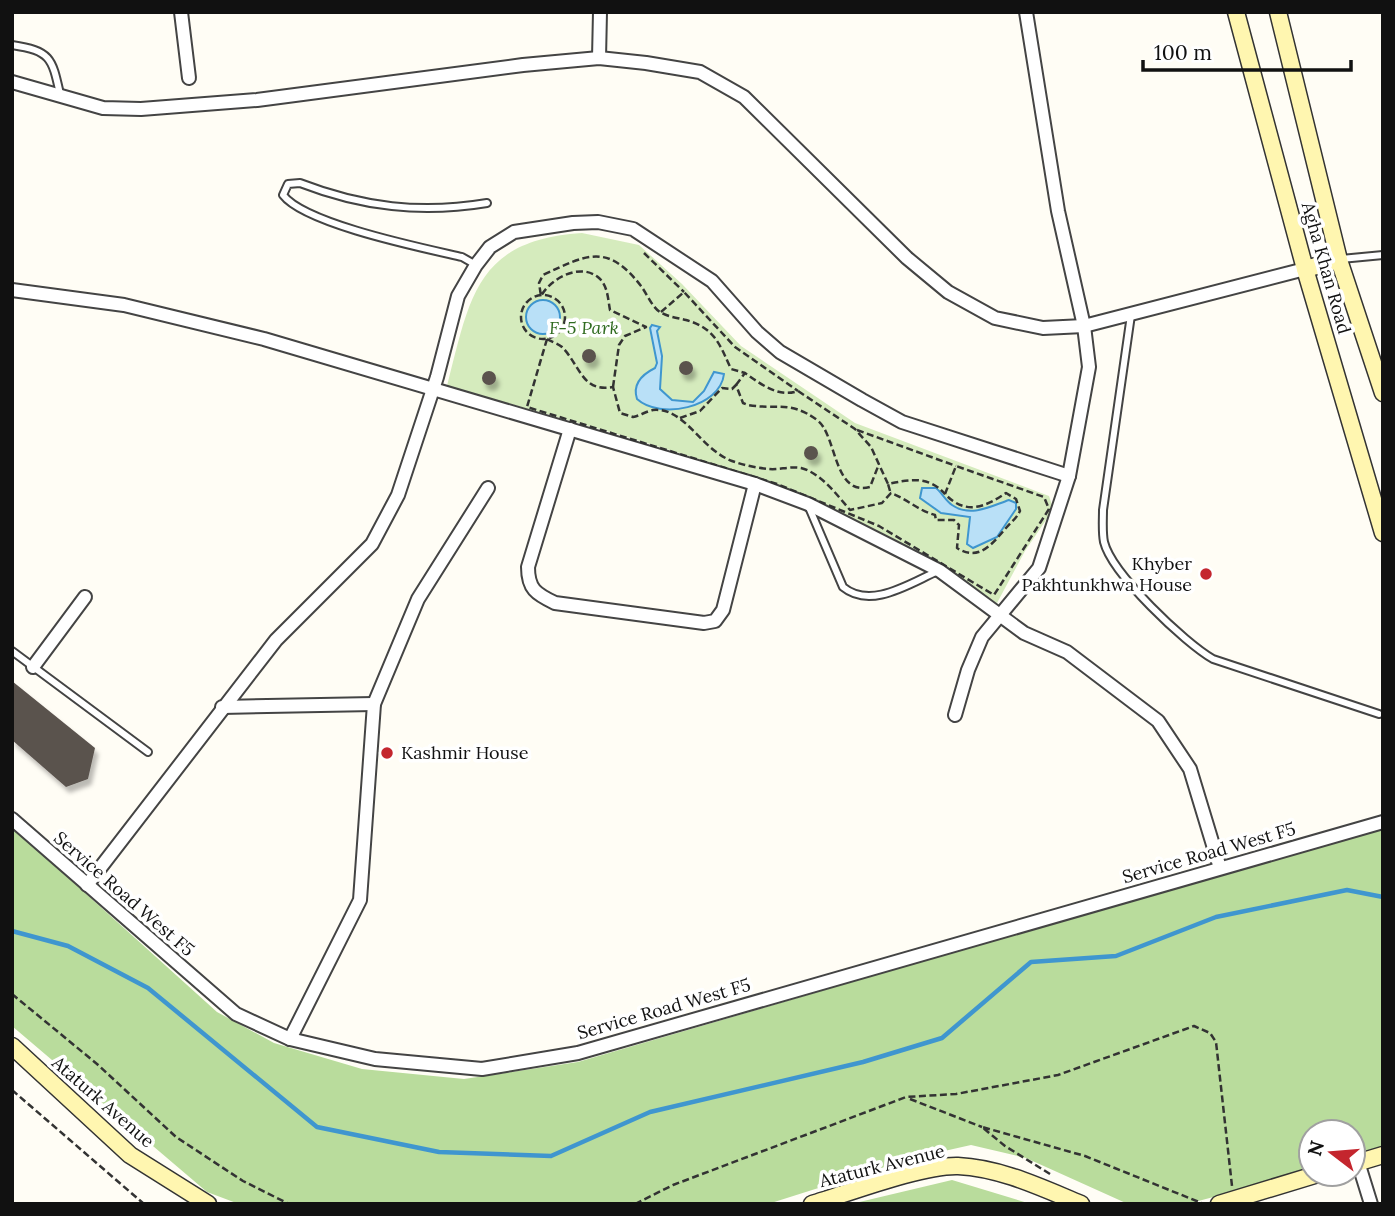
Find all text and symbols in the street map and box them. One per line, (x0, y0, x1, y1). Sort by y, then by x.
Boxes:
scale bar (1143, 28, 1351, 72)
text: 100 m (1154, 39, 1212, 66)
street label: Agha Khan Road (1296, 198, 1356, 337)
park label: F-5 Park (549, 316, 619, 339)
place label: Khyber Pakhtunkhwa House (1021, 552, 1192, 596)
marker: Khyber Pakhtunkhwa House (1198, 566, 1214, 582)
place label: Kashmir House (401, 741, 529, 764)
marker: Kashmir House (379, 745, 395, 761)
street label: Service Road West F5 (1120, 817, 1298, 888)
street label: Service Road West F5 (49, 826, 199, 961)
street label: Service Road West F5 (575, 973, 753, 1044)
street label: Ataturk Avenue (47, 1050, 159, 1153)
north arrow (1297, 1118, 1367, 1188)
text: N (1302, 1138, 1329, 1159)
street label: Ataturk Avenue (816, 1139, 947, 1192)

